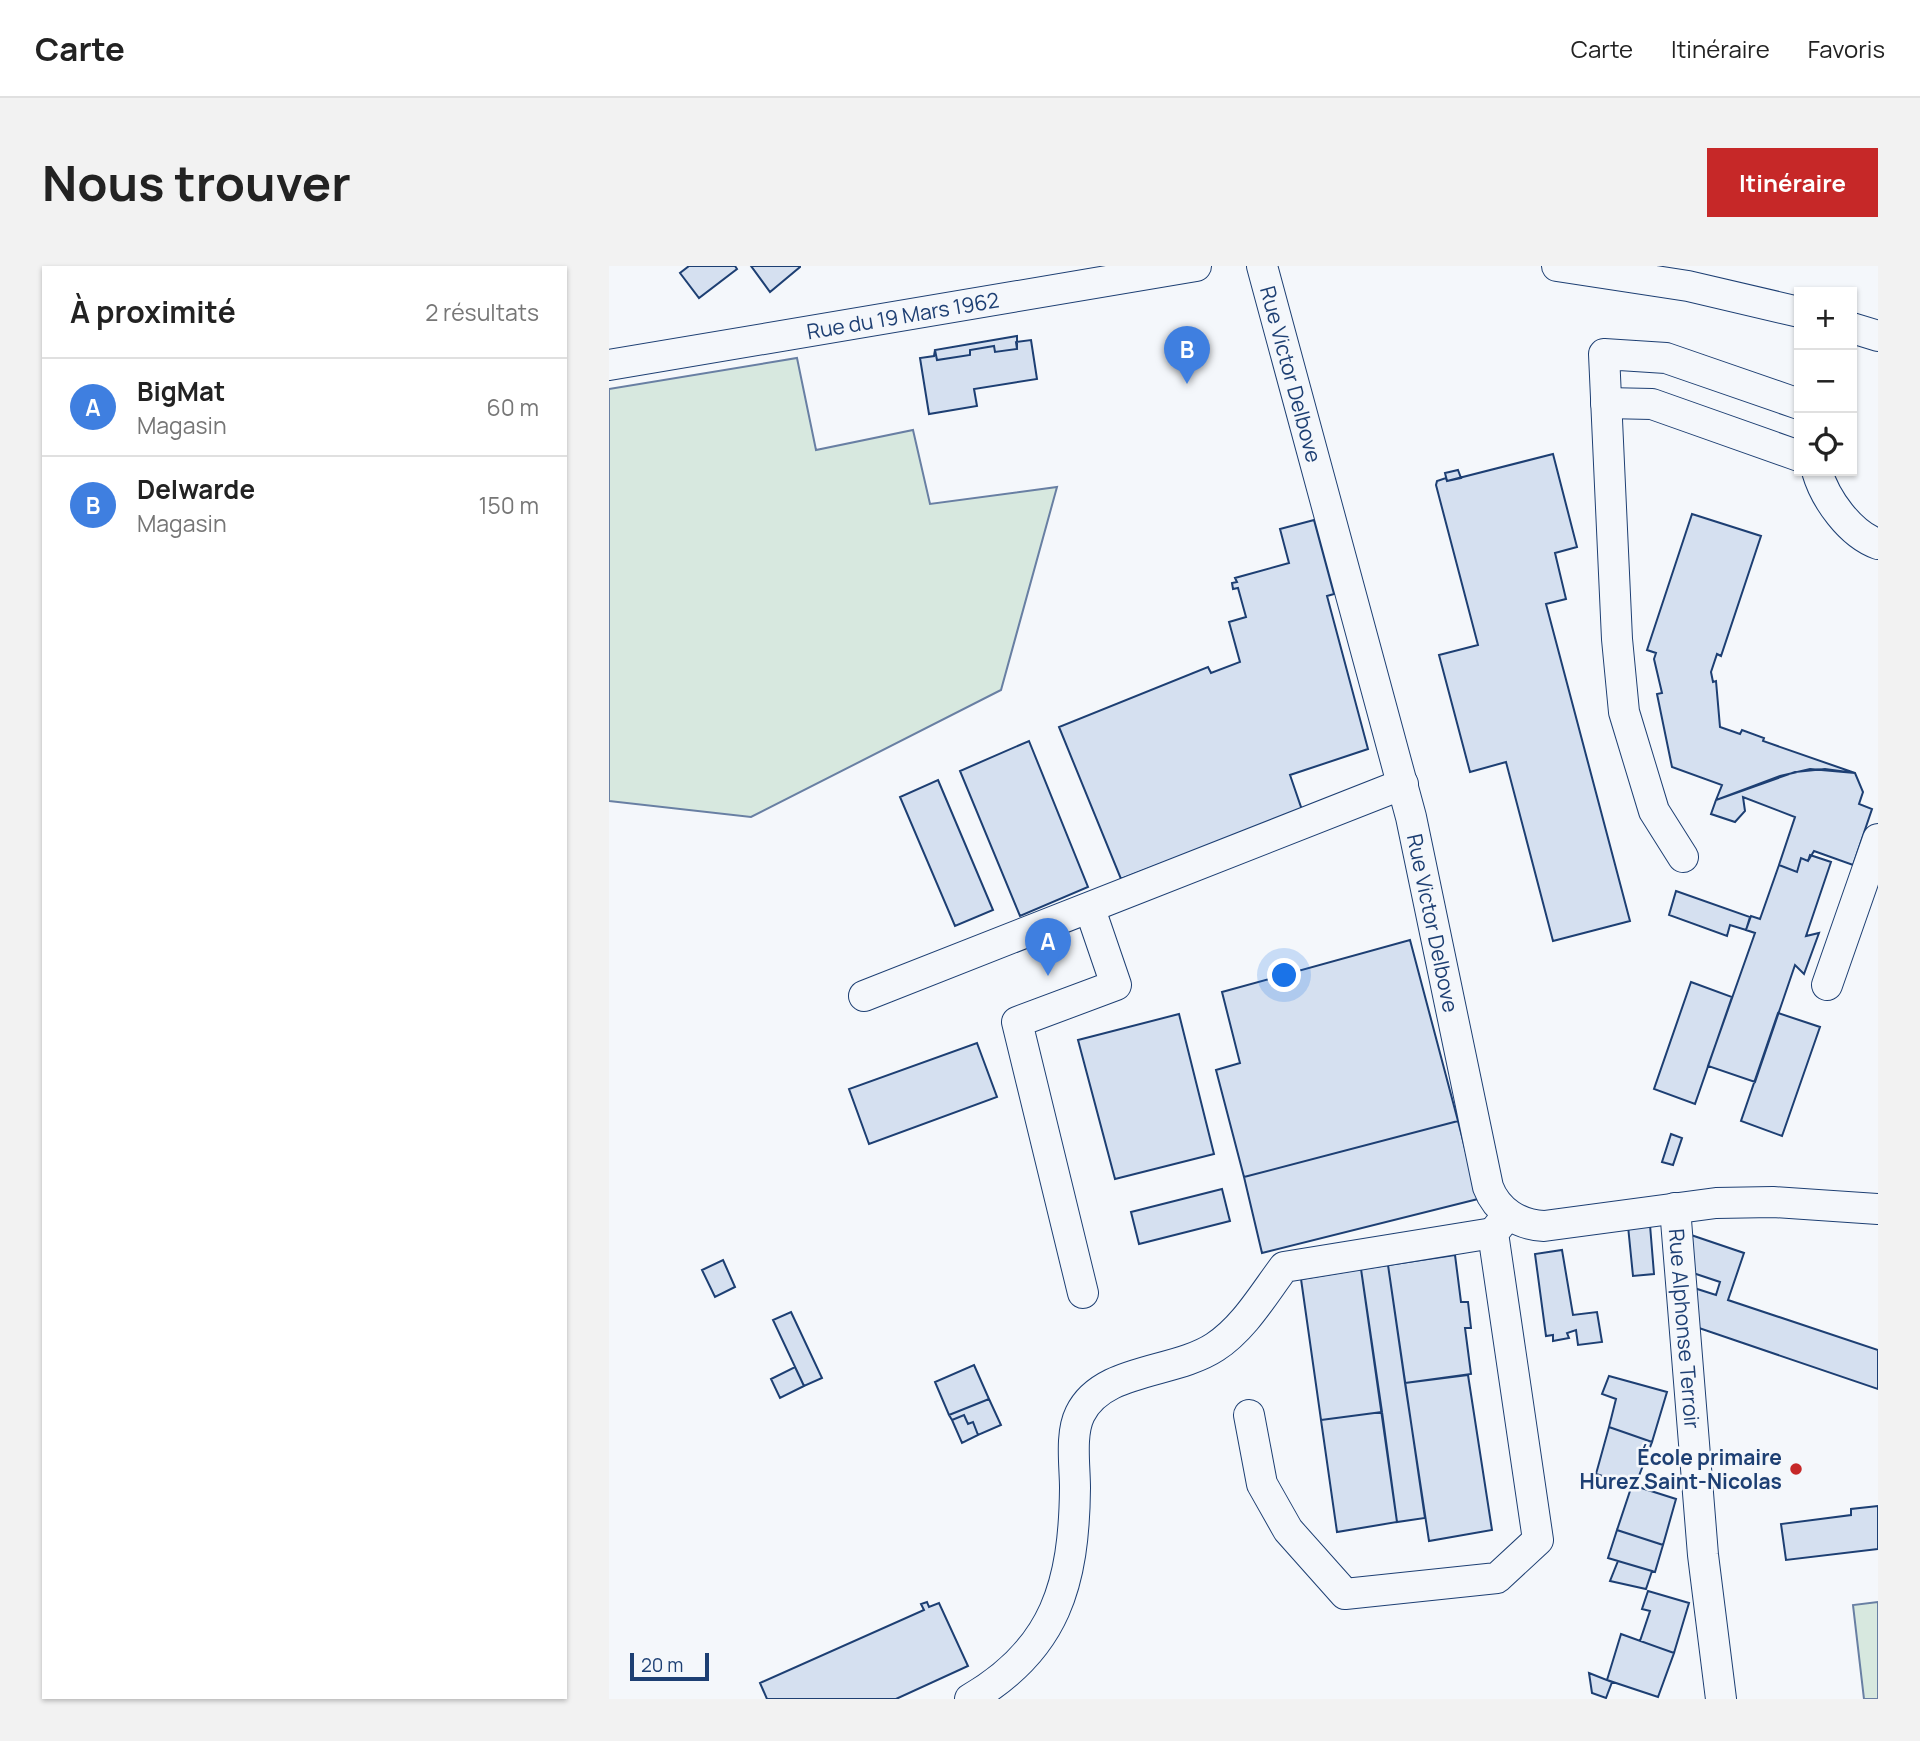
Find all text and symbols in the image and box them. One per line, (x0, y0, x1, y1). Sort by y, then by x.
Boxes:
text: Carte (35, 26, 125, 71)
text: Carte (1571, 32, 1633, 65)
text: Itinéraire (1671, 32, 1770, 65)
text: Favoris (1808, 32, 1885, 65)
button: Itinéraire (1707, 148, 1878, 217)
text: Nous trouver (42, 149, 351, 216)
street label: Rue Victor Delbove (1254, 283, 1328, 465)
street label: Rue du 19 Mars 1962 (804, 285, 1001, 345)
map controls (1794, 287, 1857, 476)
button: + (1794, 287, 1857, 350)
text: À proximité (70, 291, 236, 332)
text: 2 résultats (425, 296, 539, 328)
pin: B (1164, 326, 1210, 384)
button: − (1794, 350, 1857, 413)
text: BigMat (137, 373, 225, 409)
text: A (85, 391, 101, 423)
text: 60 m (487, 391, 539, 423)
text: Magasin (137, 409, 227, 441)
button: locate (1794, 413, 1857, 476)
text: Delwarde (137, 471, 255, 507)
text: B (86, 489, 100, 521)
text: 150 m (479, 489, 539, 521)
text: Magasin (137, 507, 227, 539)
street label: Rue Victor Delbove (1401, 831, 1465, 1015)
pin: A (1025, 918, 1071, 976)
your location (1267, 958, 1301, 992)
street label: Rue Alphonse Terroir (1663, 1227, 1707, 1430)
place label: École primaire Hurez Saint-Nicolas (1580, 1443, 1782, 1495)
marker: École primaire Hurez Saint-Nicolas (1788, 1461, 1804, 1477)
scale bar (630, 1650, 709, 1682)
text: 20 m (641, 1652, 683, 1678)

